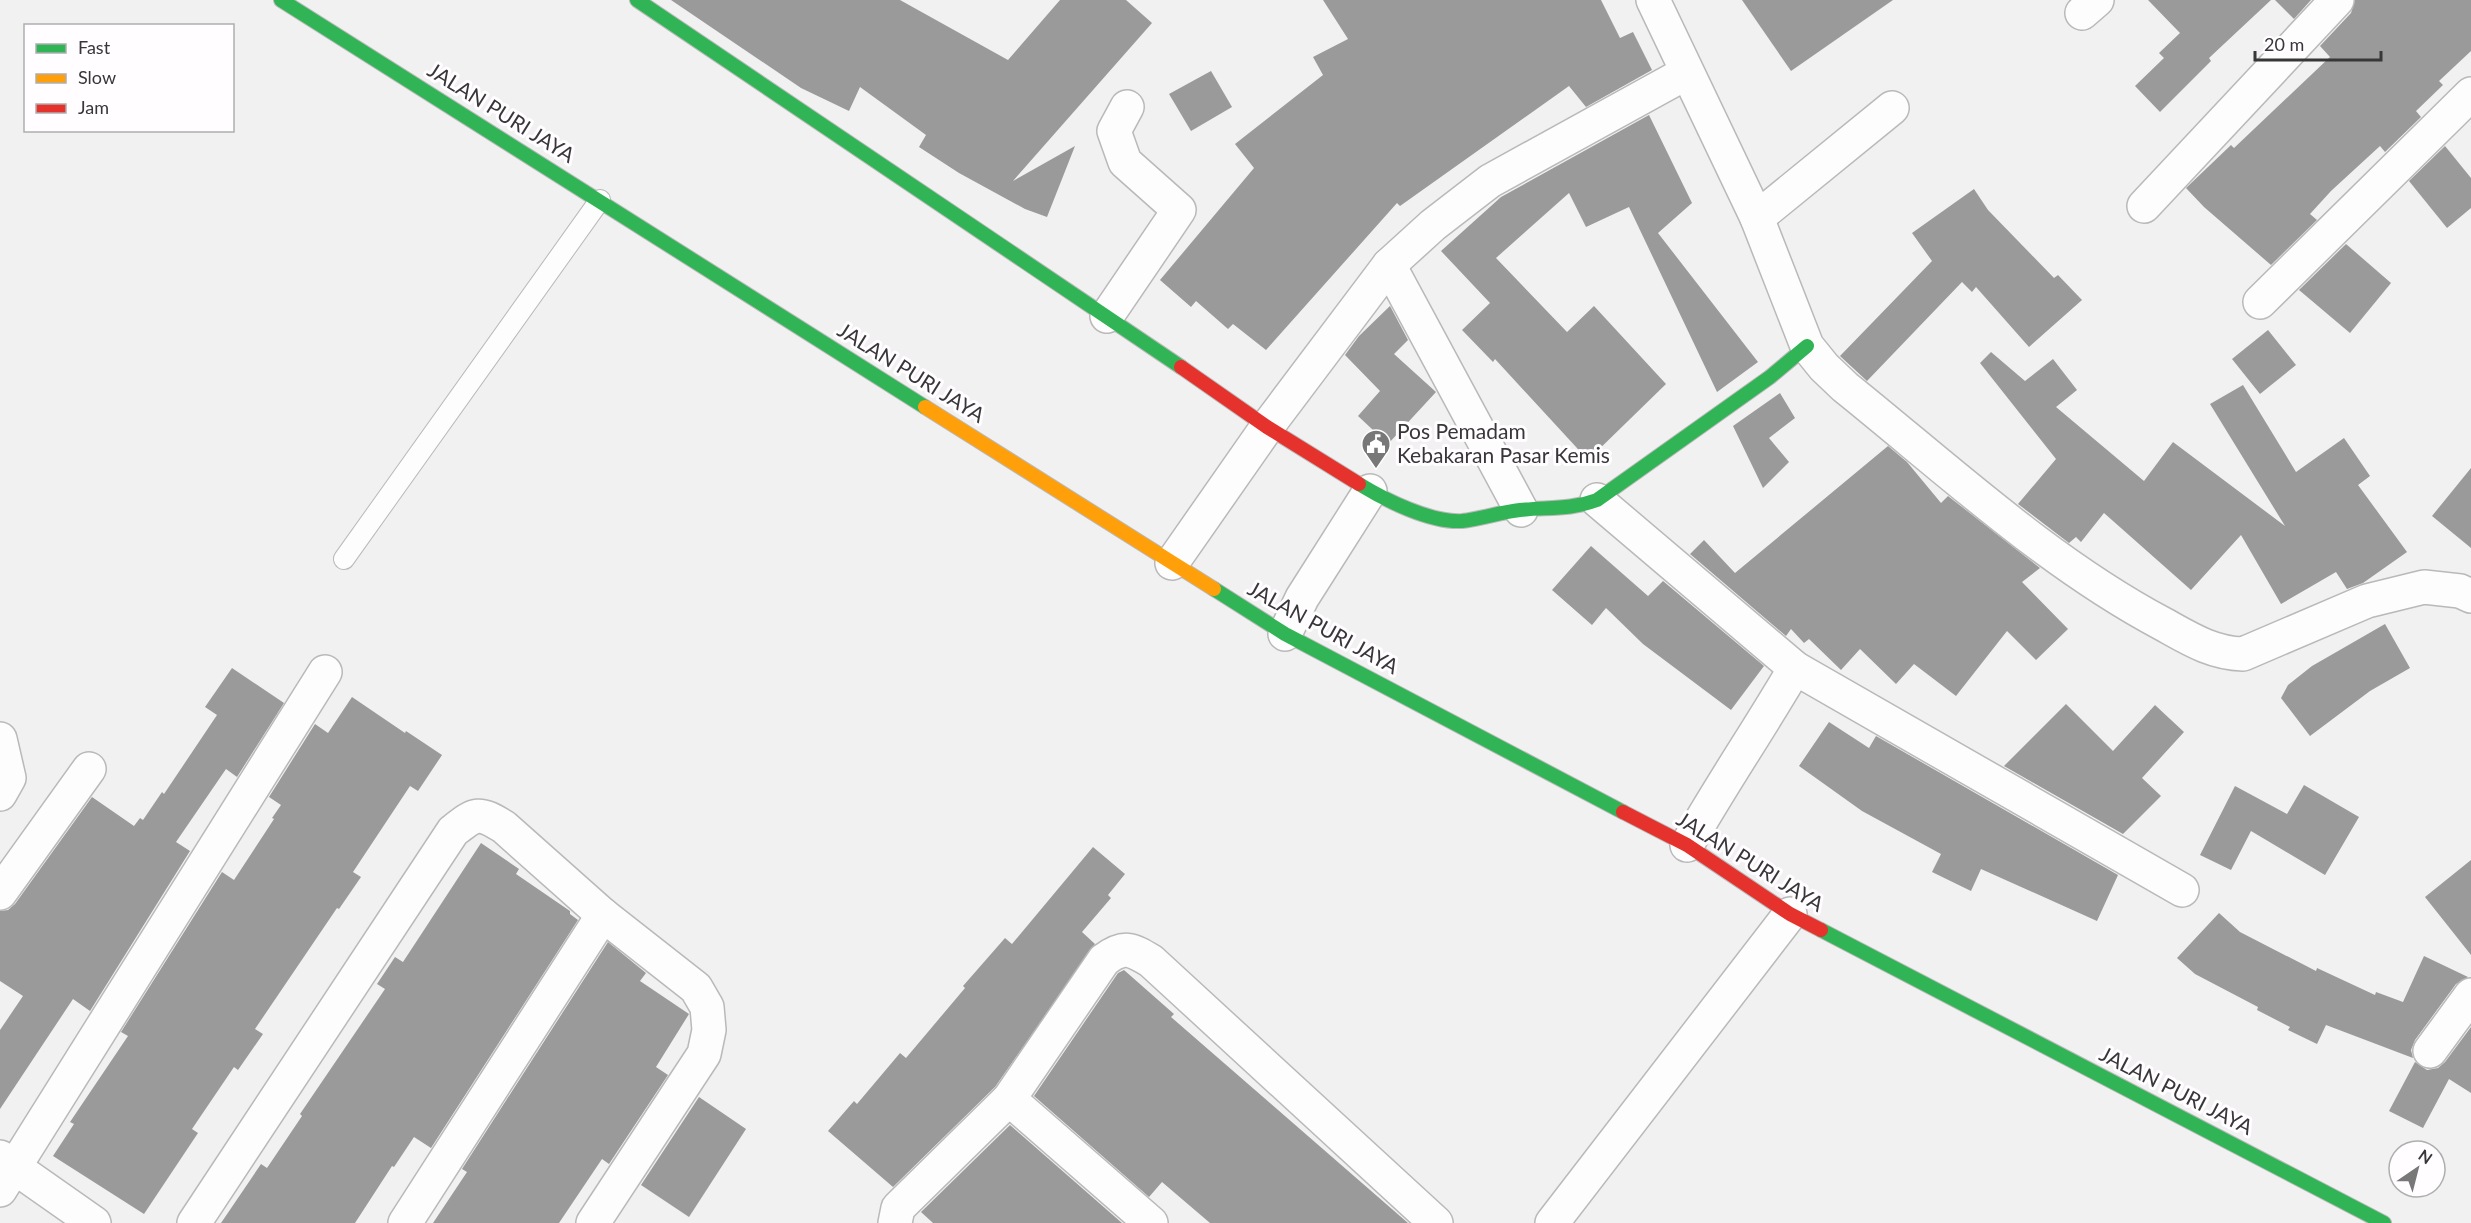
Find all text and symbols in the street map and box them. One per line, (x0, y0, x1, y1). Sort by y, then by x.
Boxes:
legend (24, 24, 234, 132)
scale bar (2255, 24, 2381, 62)
text: 20 m (2264, 33, 2304, 55)
text: Fast (78, 36, 111, 58)
street label: JALAN PURI JAYA (424, 56, 580, 167)
text: Slow (78, 66, 116, 88)
text: Jam (78, 96, 109, 118)
street label: JALAN PURI JAYA (834, 316, 990, 427)
place label: Pos Pemadam Kebakaran Pasar Kemis (1397, 418, 1610, 467)
public building icon: Pos Pemadam Kebakaran Pasar Kemis (1360, 428, 1392, 470)
street label: JALAN PURI JAYA (1244, 575, 1404, 679)
street label: JALAN PURI JAYA (1673, 805, 1829, 916)
street label: JALAN PURI JAYA (2096, 1040, 2258, 1139)
north arrow (2387, 1139, 2447, 1199)
text: N (2415, 1145, 2436, 1168)

